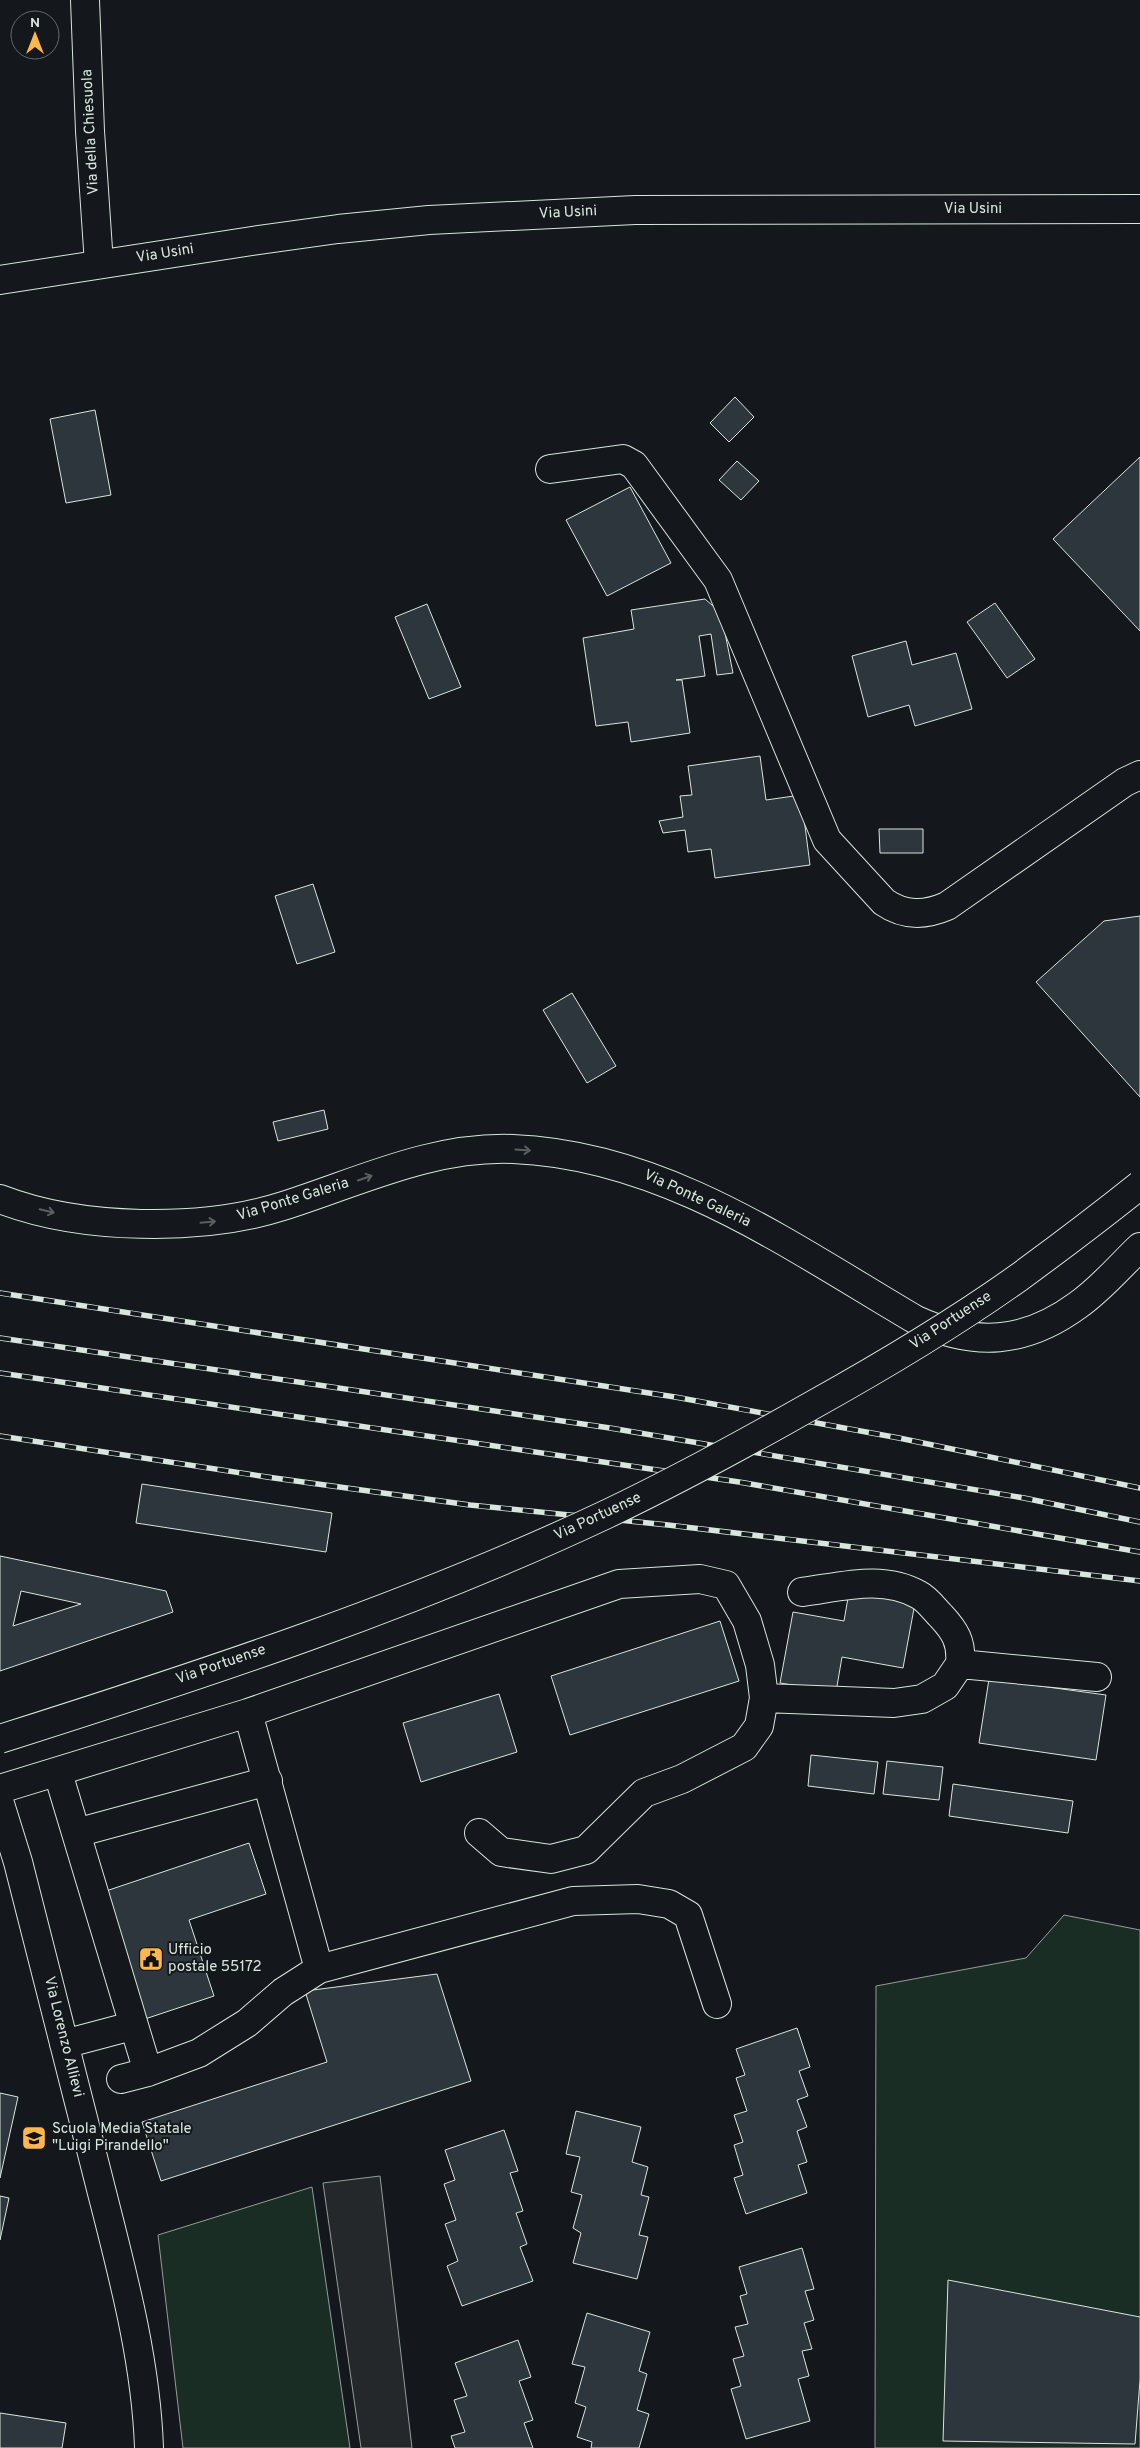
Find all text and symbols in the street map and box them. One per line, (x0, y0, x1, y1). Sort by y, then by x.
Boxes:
north arrow (10, 10, 60, 60)
text: N (30, 15, 40, 32)
street label: Via della Chiesuola (78, 69, 104, 195)
street label: Via Usini (944, 200, 1002, 219)
street label: Via Usini (538, 202, 598, 224)
street label: Via Usini (135, 240, 195, 268)
one-way arrow (515, 1145, 531, 1154)
street label: Via Ponte Galeria (640, 1166, 754, 1232)
one-way arrow (356, 1173, 372, 1182)
street label: Via Ponte Galeria (235, 1174, 351, 1226)
one-way arrow (39, 1207, 55, 1216)
one-way arrow (200, 1217, 216, 1227)
street label: Via Portuense (906, 1287, 996, 1355)
street label: Via Portuense (551, 1488, 645, 1546)
street label: Via Portuense (173, 1641, 269, 1689)
place label: Ufficio postale 55172 (168, 1941, 262, 1977)
public building icon: Ufficio postale 55172 (138, 1946, 164, 1972)
street label: Via Lorenzo Allievi (39, 1975, 87, 2099)
place label: Scuola Media Statale "Luigi Pirandello" (52, 2120, 192, 2156)
school or university icon: Scuola Media Statale "Luigi Pirandello" (21, 2125, 47, 2151)

